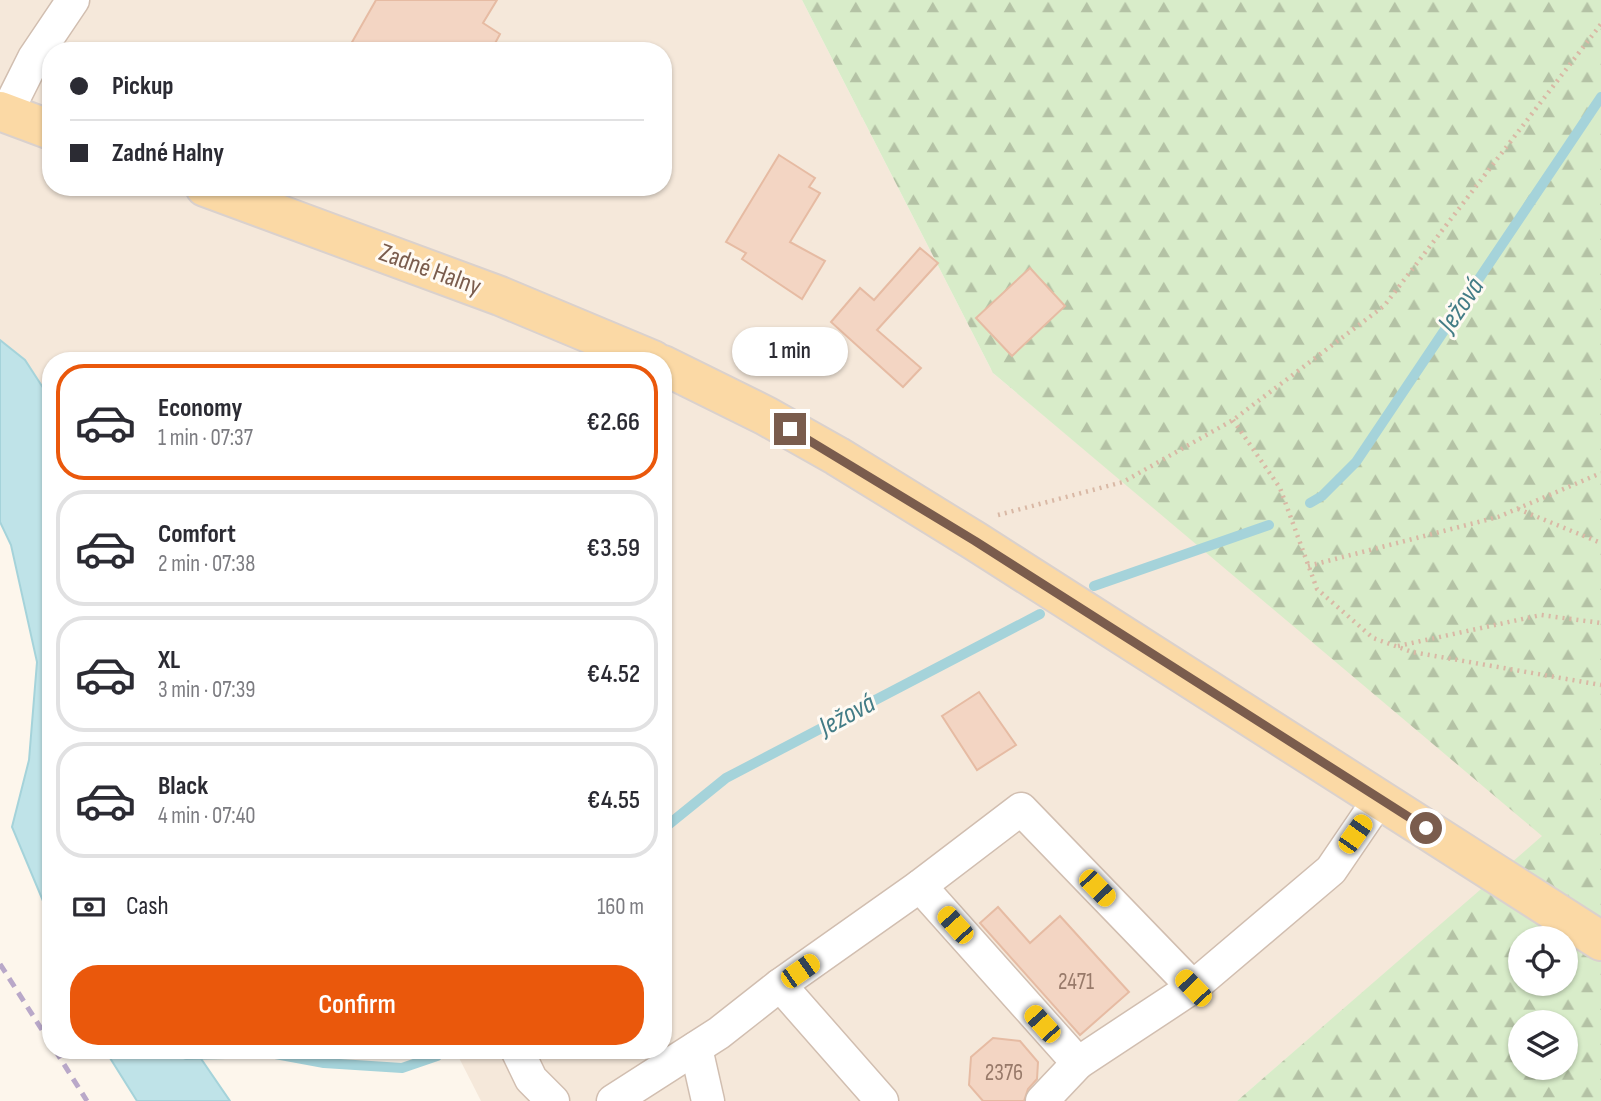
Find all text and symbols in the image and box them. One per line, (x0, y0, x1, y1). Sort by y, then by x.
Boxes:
text: Pickup (112, 71, 174, 102)
text: Zadné Halny (112, 138, 224, 169)
street label: Zadné Halny (375, 237, 485, 303)
water label: Ježová (1430, 271, 1492, 340)
callout: 1 min (732, 328, 848, 376)
text: 1 min (769, 337, 811, 365)
icon: car (74, 391, 137, 454)
text: Economy (158, 393, 242, 424)
text: €2.66 (587, 407, 640, 438)
route end (774, 413, 806, 445)
text: 1 min · 07:37 (158, 424, 253, 452)
icon: car (74, 517, 137, 580)
text: Comfort (158, 519, 236, 550)
text: €3.59 (587, 533, 640, 564)
text: 2 min · 07:38 (158, 550, 255, 578)
icon: car (74, 643, 137, 706)
text: XL (158, 645, 180, 676)
text: €4.52 (587, 659, 640, 690)
text: 3 min · 07:39 (158, 676, 256, 704)
water label: Ježová (812, 686, 881, 744)
icon: car (74, 769, 137, 832)
text: Black (158, 771, 208, 802)
text: €4.55 (587, 785, 640, 816)
text: 4 min · 07:40 (158, 802, 256, 830)
car (1335, 811, 1376, 857)
route start (1410, 812, 1442, 844)
car (1075, 866, 1120, 910)
icon: cash (70, 888, 108, 926)
text: Cash (126, 891, 169, 922)
text: 160 m (597, 893, 644, 921)
car (934, 902, 977, 948)
map controls (1508, 926, 1578, 1080)
button: locate (1508, 926, 1578, 996)
car (777, 950, 824, 992)
button: Confirm (70, 965, 644, 1045)
car (1171, 966, 1216, 1010)
house number: 2471 (1058, 968, 1094, 996)
car (1021, 1001, 1064, 1047)
button: layers (1508, 1010, 1578, 1080)
house number: 2376 (985, 1059, 1023, 1087)

